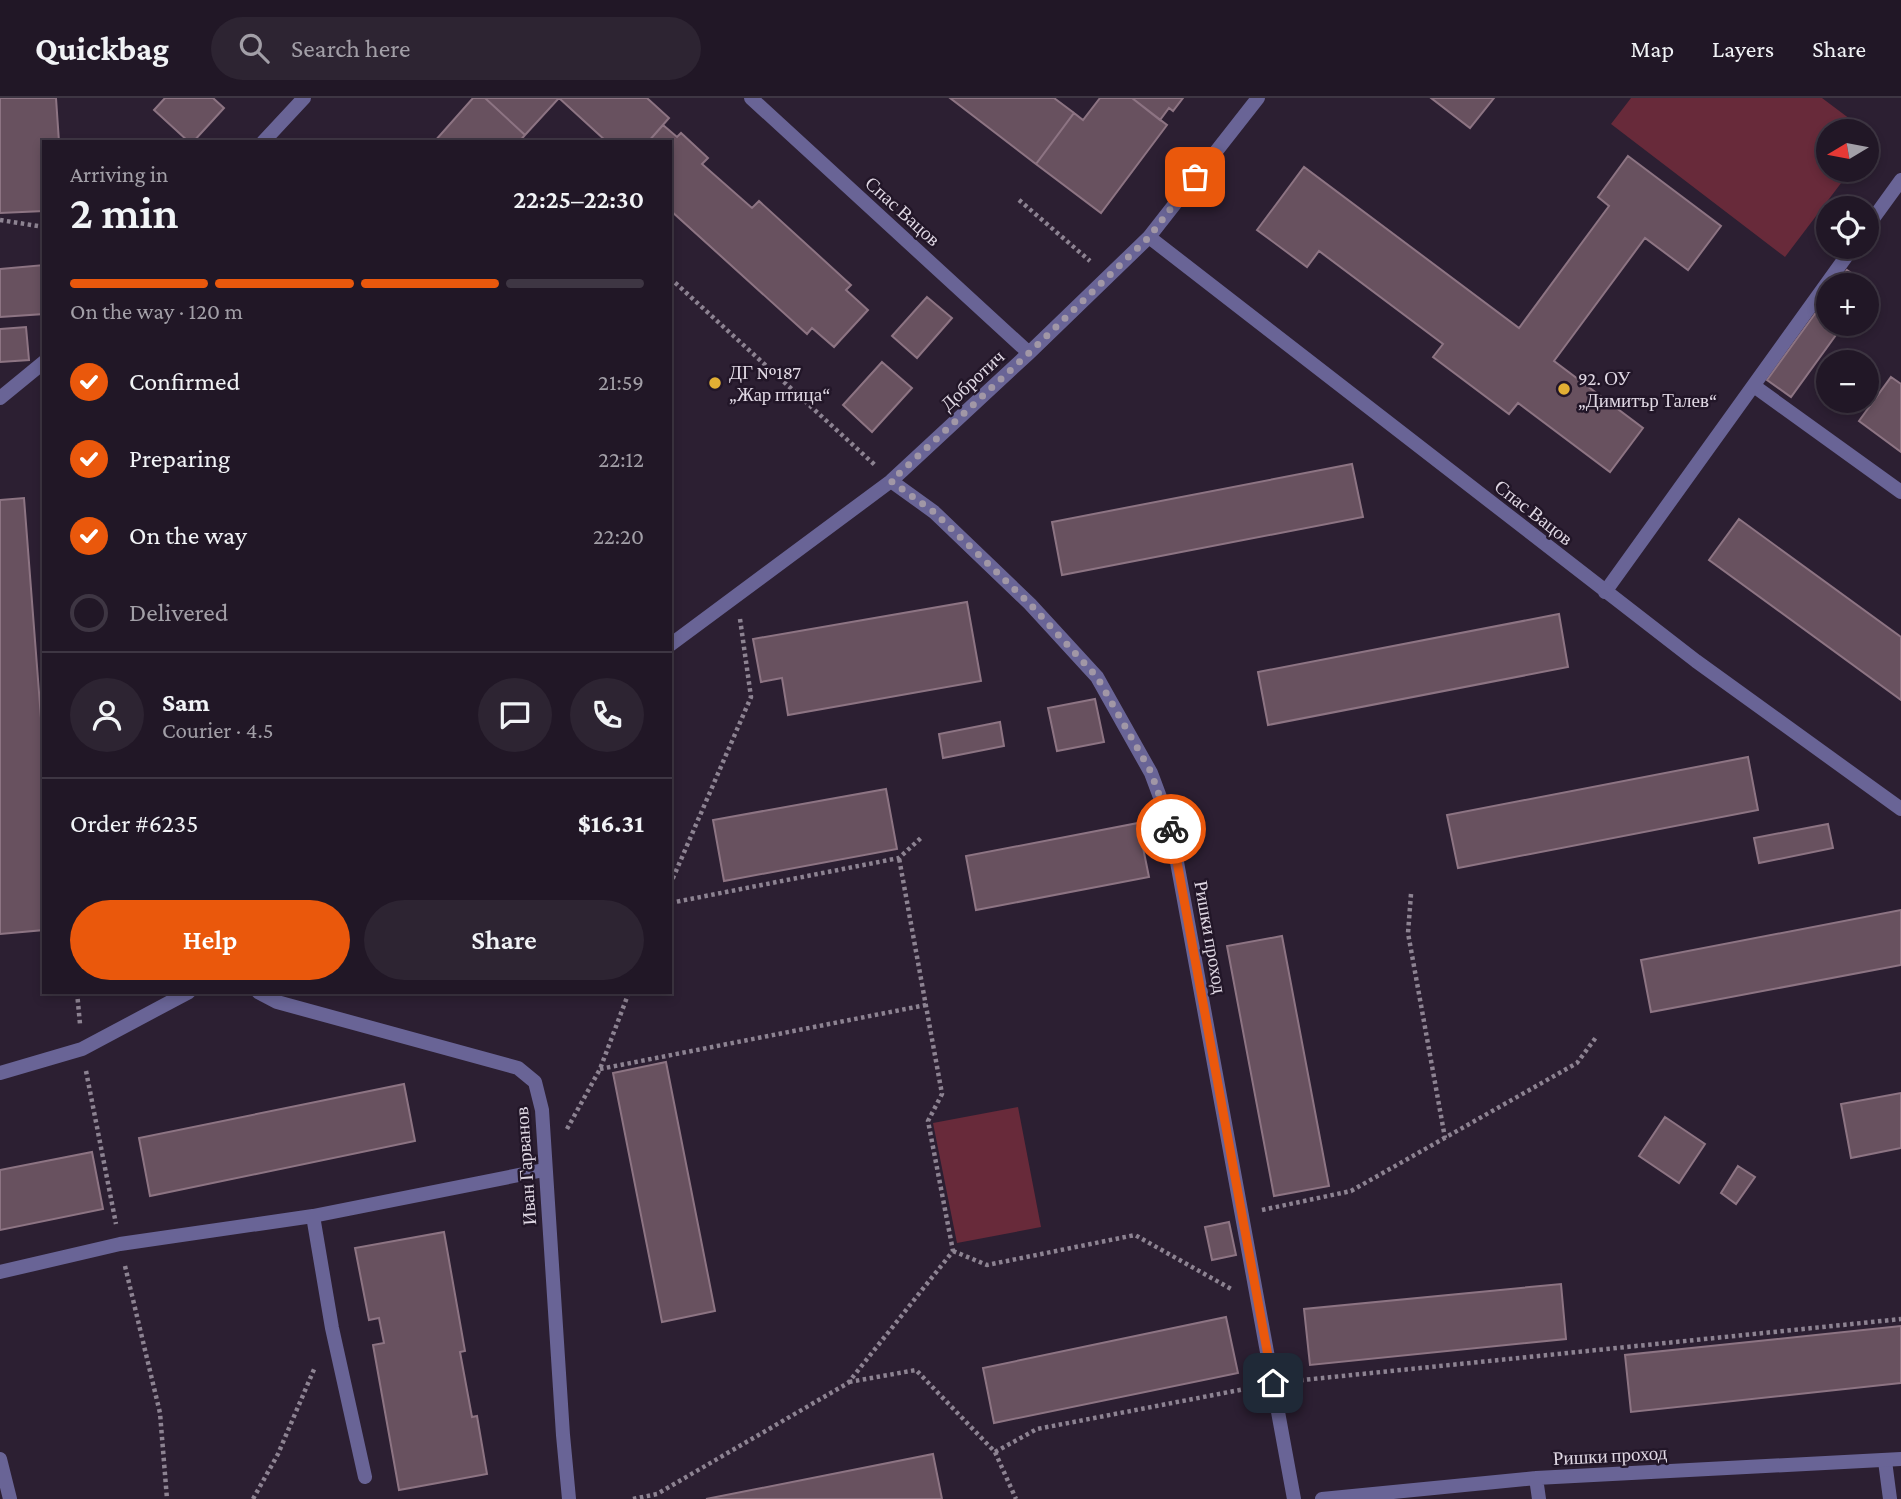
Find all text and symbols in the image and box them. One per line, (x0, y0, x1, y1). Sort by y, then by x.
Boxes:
search box (211, 17, 701, 80)
icon: search (235, 29, 273, 67)
text: Quickbag (35, 30, 169, 67)
text: Search here (291, 34, 410, 63)
text: Map (1630, 35, 1674, 62)
text: Layers (1712, 35, 1774, 62)
text: Share (1812, 35, 1866, 62)
north arrow (1816, 119, 1880, 182)
map controls (1816, 119, 1879, 413)
pin (1165, 147, 1225, 207)
icon: bag (1176, 158, 1214, 196)
text: Arriving in (70, 161, 168, 187)
street label: Спас Вацов (861, 172, 944, 250)
text: 22:25–22:30 (513, 185, 644, 214)
text: 2 min (70, 187, 178, 238)
button: locate (1816, 196, 1879, 259)
button: + (1816, 273, 1879, 336)
text: On the way · 120 m (70, 298, 243, 324)
street label: Добротич (936, 345, 1009, 415)
button: − (1816, 350, 1879, 413)
place label: ДГ №187 „Жар птица“ (729, 362, 830, 405)
icon: check (70, 363, 108, 401)
text: Confirmed (129, 367, 240, 396)
place label: 92. ОУ „Димитър Талев“ (1578, 368, 1717, 411)
text: 21:59 (598, 369, 644, 395)
marker: ДГ №187 „Жар птица“ (707, 375, 723, 391)
marker: 92. ОУ „Димитър Талев“ (1556, 381, 1572, 397)
icon: check (70, 440, 108, 478)
text: Preparing (129, 444, 230, 473)
text: 22:12 (598, 446, 644, 472)
street label: Спас Вацов (1491, 475, 1577, 549)
icon: check (70, 517, 108, 555)
text: On the way (129, 521, 247, 550)
text: 22:20 (593, 523, 644, 549)
text: Delivered (129, 598, 228, 627)
button: person (70, 678, 144, 752)
button: chat (478, 678, 552, 752)
button: phone (570, 678, 644, 752)
text: Sam (162, 688, 210, 717)
text: Courier · 4.5 (162, 717, 274, 743)
courier (1136, 794, 1206, 864)
text: Order #6235 (70, 809, 198, 838)
text: $16.31 (578, 809, 644, 838)
icon: bike (1152, 810, 1190, 848)
street label: Ришки проход (1190, 879, 1231, 996)
button: Help (70, 900, 350, 980)
button: Share (364, 900, 644, 980)
street label: Иван Гарванов (511, 1106, 540, 1226)
pin (1243, 1353, 1303, 1413)
icon: home (1254, 1364, 1292, 1402)
street label: Ришки проход (1552, 1442, 1668, 1469)

